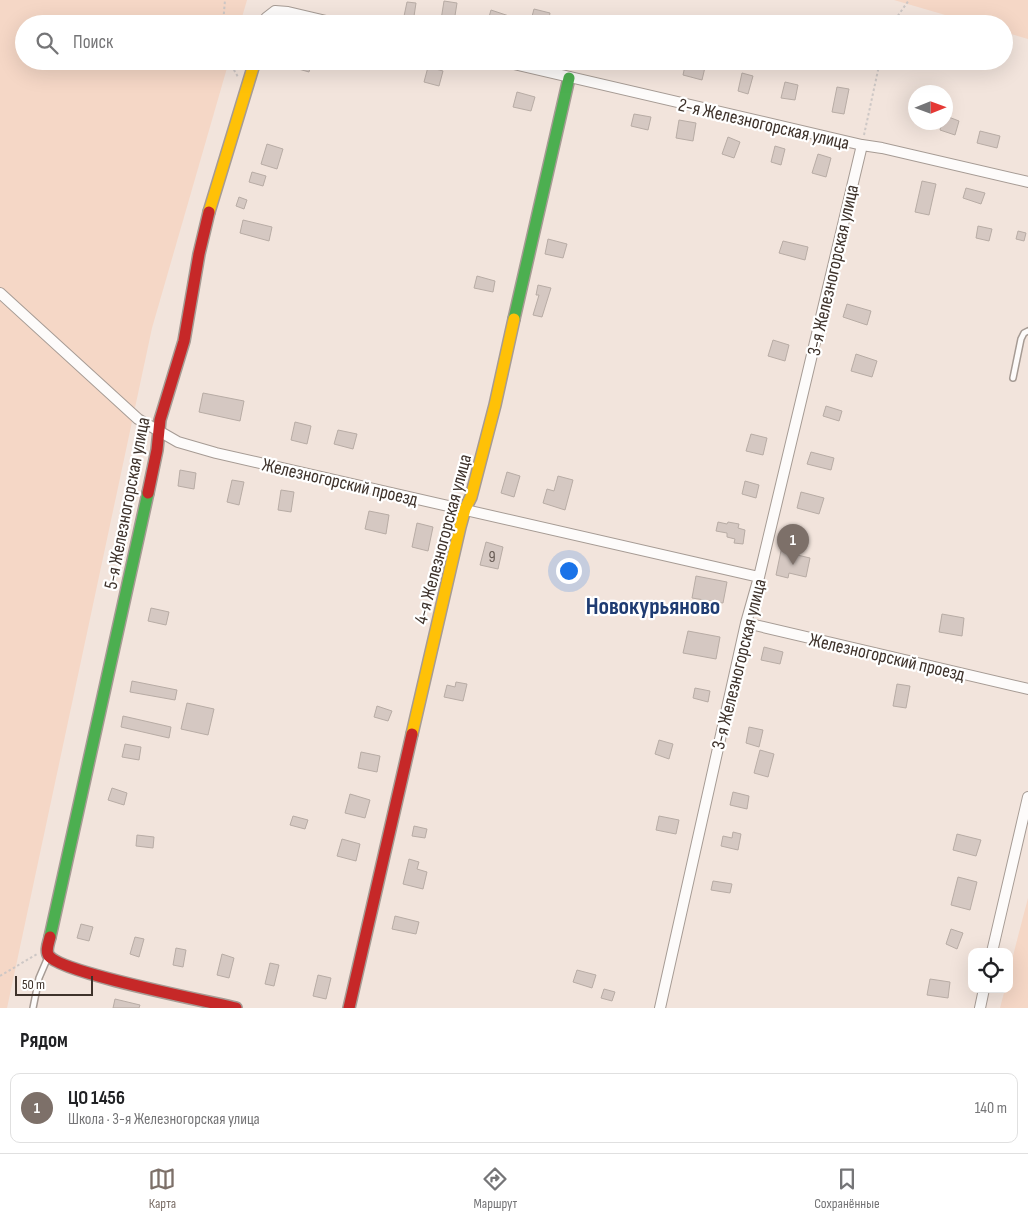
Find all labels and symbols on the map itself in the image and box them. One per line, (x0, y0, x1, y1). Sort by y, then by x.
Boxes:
north arrow (908, 85, 953, 130)
street label: 2-я Железногорская улица (676, 94, 851, 155)
street label: 3-я Железногорская улица (803, 182, 864, 358)
street label: 5-я Железногорская улица (100, 415, 155, 591)
street label: 4-я Железногорская улица (410, 452, 477, 627)
street label: Железногорский проезд (260, 453, 420, 512)
pin: 1 (777, 524, 809, 565)
house number: 9 (488, 548, 496, 567)
your location (556, 558, 582, 584)
street label: 3-я Железногорская улица (707, 577, 772, 752)
district label: Новокурьяново (586, 592, 720, 621)
street label: Железногорский проезд (807, 628, 967, 687)
scale bar (15, 973, 92, 996)

